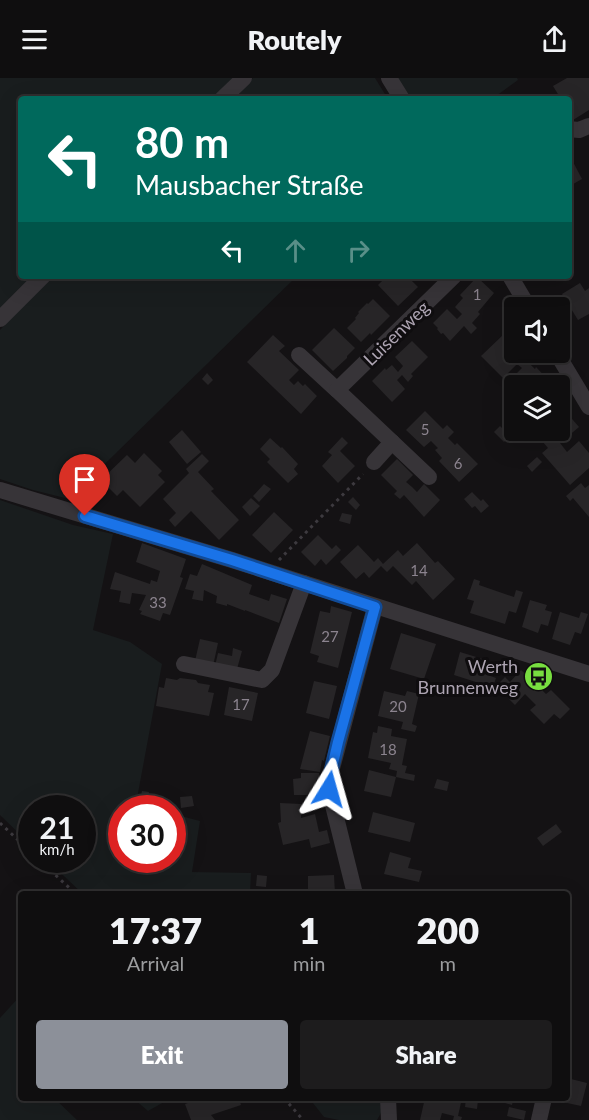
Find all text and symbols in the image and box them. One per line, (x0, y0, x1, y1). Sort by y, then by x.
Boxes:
icon: menu (18, 23, 51, 56)
text: Routely (247, 23, 342, 56)
icon: share (538, 23, 571, 56)
text: 80 m (135, 117, 229, 167)
icon: left (36, 120, 114, 198)
text: Mausbacher Straße (135, 168, 363, 201)
icon: left (216, 234, 249, 267)
icon: ahead (279, 234, 312, 267)
icon: right (342, 234, 375, 267)
house number: 1 (473, 285, 481, 303)
street label: Luisenweg (358, 296, 434, 370)
map controls (504, 297, 570, 441)
button: sound (504, 297, 570, 363)
button: layers (504, 375, 570, 441)
house number: 5 (421, 420, 429, 438)
pin (59, 454, 110, 516)
house number: 6 (454, 454, 463, 472)
icon: arrive (68, 463, 101, 496)
house number: 14 (410, 561, 428, 579)
house number: 33 (149, 593, 167, 611)
house number: 27 (321, 627, 339, 645)
place label: Werth Brunnenweg (418, 655, 518, 698)
bus stop icon: Werth Brunnenweg (523, 660, 555, 692)
house number: 17 (232, 695, 250, 713)
house number: 20 (389, 697, 407, 715)
house number: 18 (379, 740, 397, 758)
position arrow (297, 757, 361, 821)
speed limit sign: 30 (108, 795, 186, 873)
text: 21 (40, 809, 74, 845)
text: km/h (39, 840, 75, 858)
text: 17:37 (109, 908, 202, 952)
text: 1 (299, 908, 320, 952)
text: 200 (416, 908, 479, 952)
text: Arrival (127, 951, 184, 975)
text: min (293, 951, 325, 975)
text: m (439, 951, 456, 975)
button: Exit (36, 1020, 288, 1089)
button: Share (300, 1020, 552, 1089)

